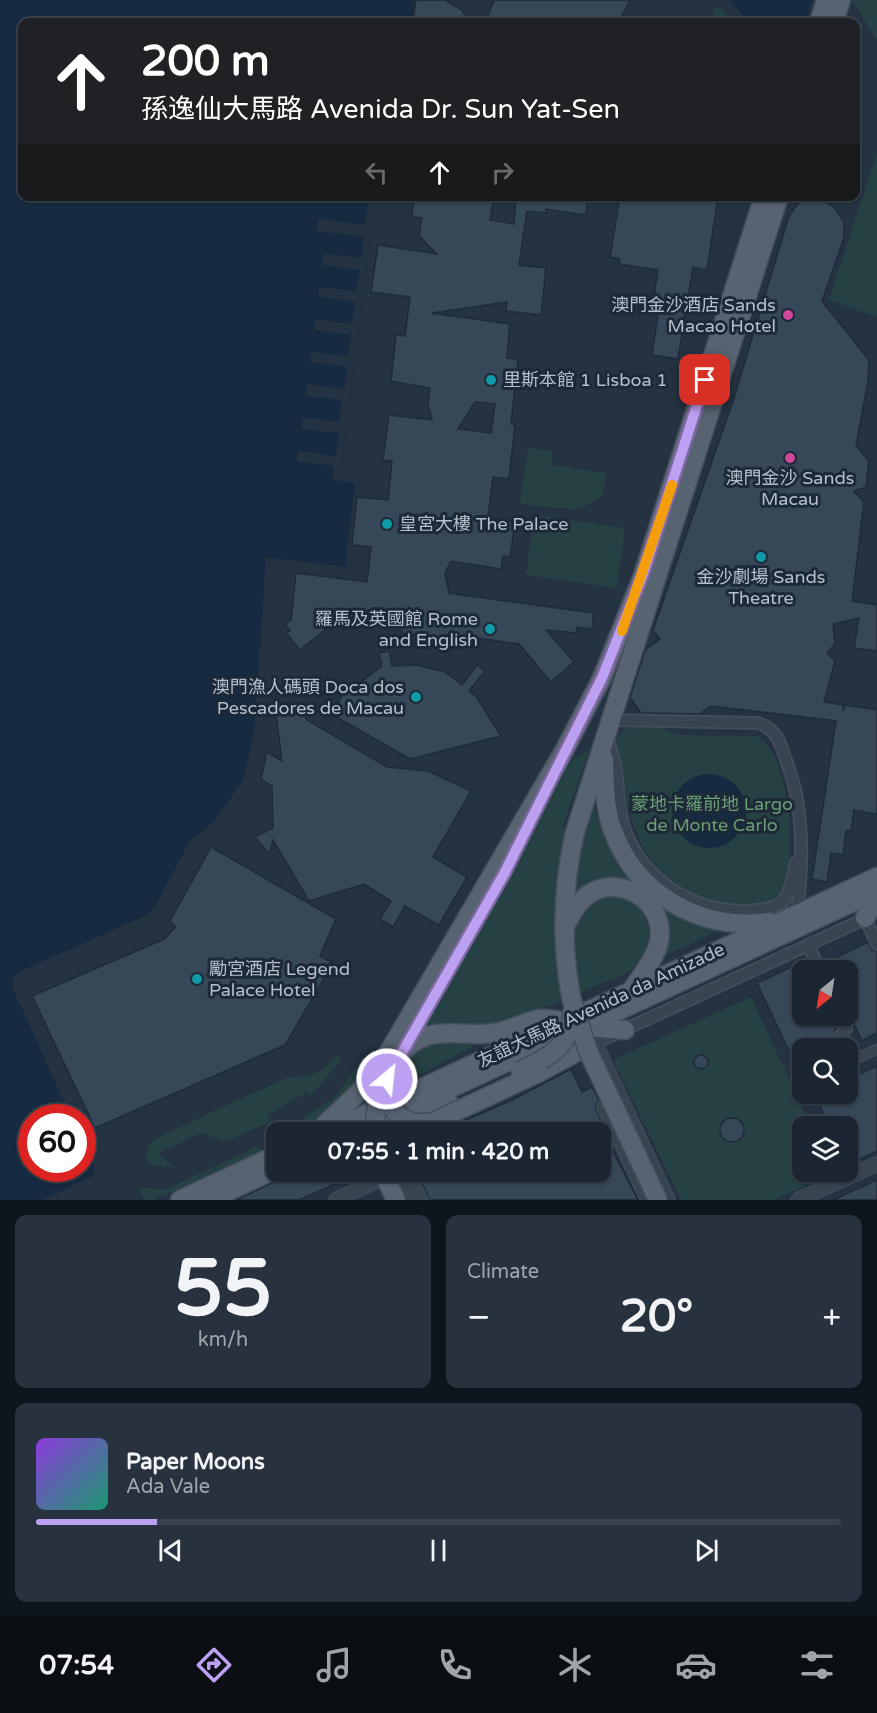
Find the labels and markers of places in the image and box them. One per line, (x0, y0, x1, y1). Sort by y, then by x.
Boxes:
place label: 澳門金沙酒店 Sands Macao Hotel (611, 294, 776, 337)
marker: 澳門金沙酒店 Sands Macao Hotel (781, 308, 795, 322)
pin (679, 354, 730, 405)
place label: 里斯本館 1 Lisboa 1 (503, 369, 668, 391)
marker: 里斯本館 1 Lisboa 1 (484, 373, 498, 387)
marker: 澳門金沙 Sands Macau (783, 451, 797, 465)
place label: 澳門金沙 Sands Macau (726, 467, 854, 510)
place label: 皇宮大樓 The Palace (399, 513, 568, 535)
marker: 皇宮大樓 The Palace (380, 517, 394, 531)
marker: 金沙劇場 Sands Theatre (754, 550, 768, 564)
place label: 金沙劇場 Sands Theatre (697, 566, 825, 609)
place label: 羅馬及英國館 Rome and English (315, 608, 478, 651)
marker: 羅馬及英國館 Rome and English (483, 622, 497, 636)
place label: 澳門漁人碼頭 Doca dos Pescadores de Macau (212, 676, 404, 719)
marker: 澳門漁人碼頭 Doca dos Pescadores de Macau (409, 690, 423, 704)
place label: 勵宮酒店 Legend Palace Hotel (209, 958, 350, 1001)
marker: 勵宮酒店 Legend Palace Hotel (190, 972, 204, 986)

